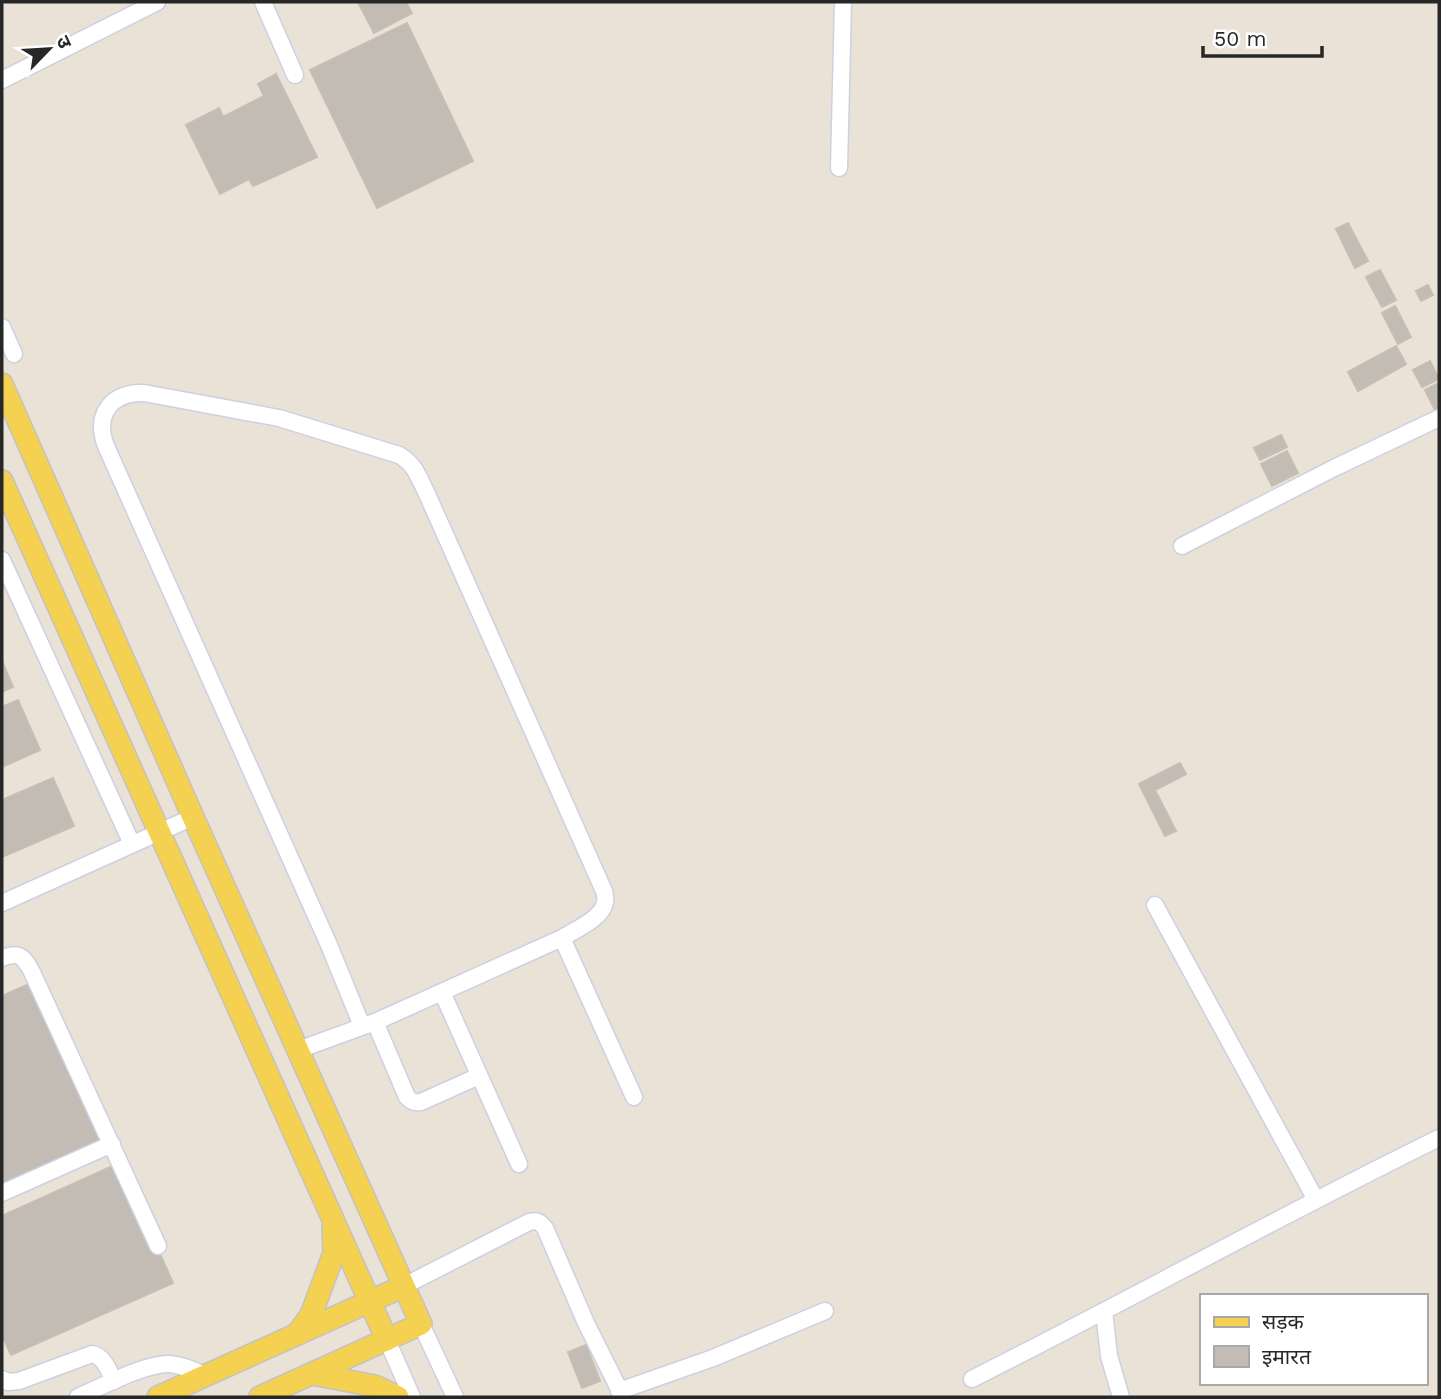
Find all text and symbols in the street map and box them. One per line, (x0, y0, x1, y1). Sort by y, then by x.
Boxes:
north arrow (14, 14, 84, 84)
scale bar (1203, 14, 1322, 58)
text: 50 m (1214, 26, 1266, 51)
text: उ (51, 32, 77, 53)
legend (1200, 1294, 1427, 1385)
text: सड़क (1262, 1309, 1304, 1334)
text: इमारत (1262, 1344, 1312, 1369)

